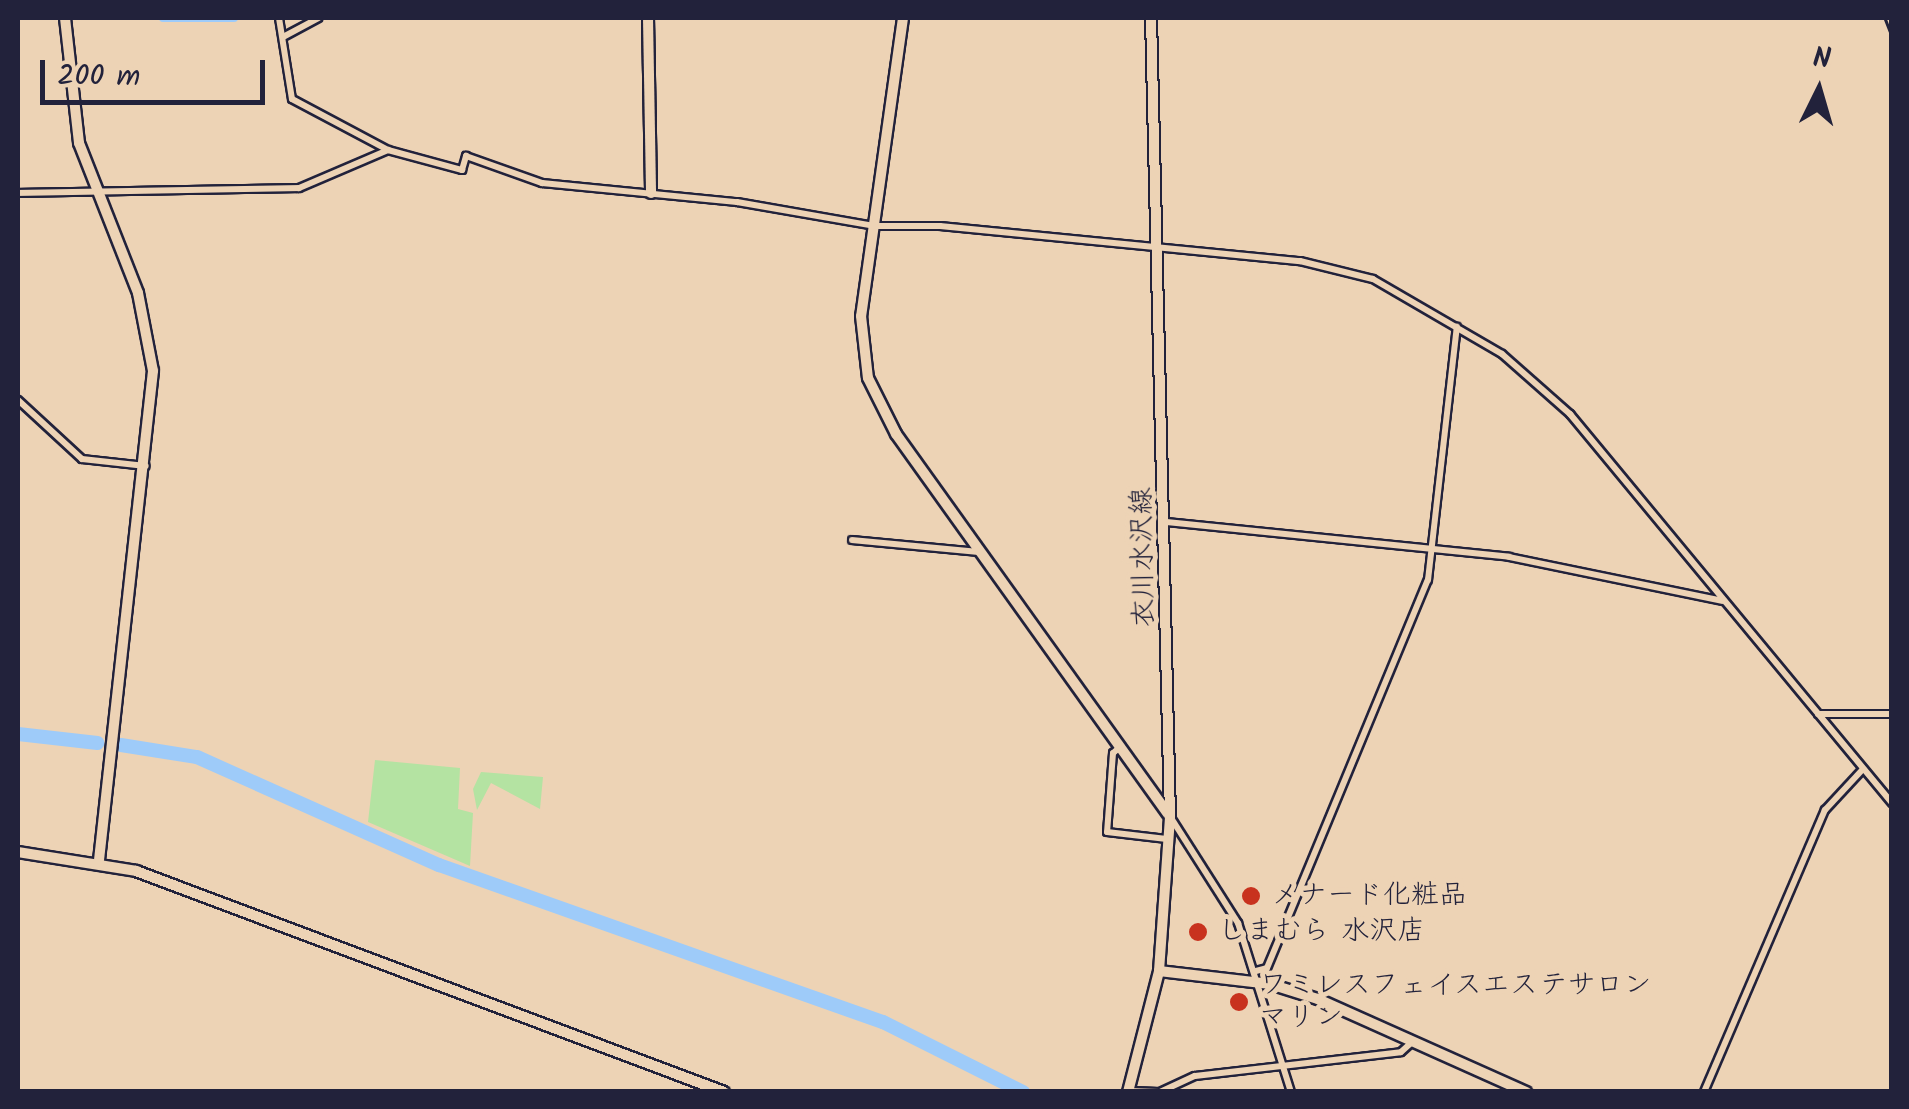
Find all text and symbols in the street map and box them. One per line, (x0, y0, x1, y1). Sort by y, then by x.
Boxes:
text: N (1811, 36, 1832, 83)
scale bar (45, 40, 270, 102)
north arrow (1769, 40, 1869, 140)
text: 200 m (57, 53, 140, 101)
street label: 衣川水沢線 (1126, 487, 1162, 627)
place label: メナード化粧品 (1271, 879, 1467, 913)
marker: メナード化粧品 (1240, 885, 1262, 907)
place label: しまむら 水沢店 (1218, 915, 1425, 949)
marker: しまむら 水沢店 (1187, 921, 1209, 943)
place label: ワミレスフェイスエステサロン マリン (1259, 969, 1651, 1035)
marker: ワミレスフェイスエステサロン マリン (1228, 991, 1250, 1013)

